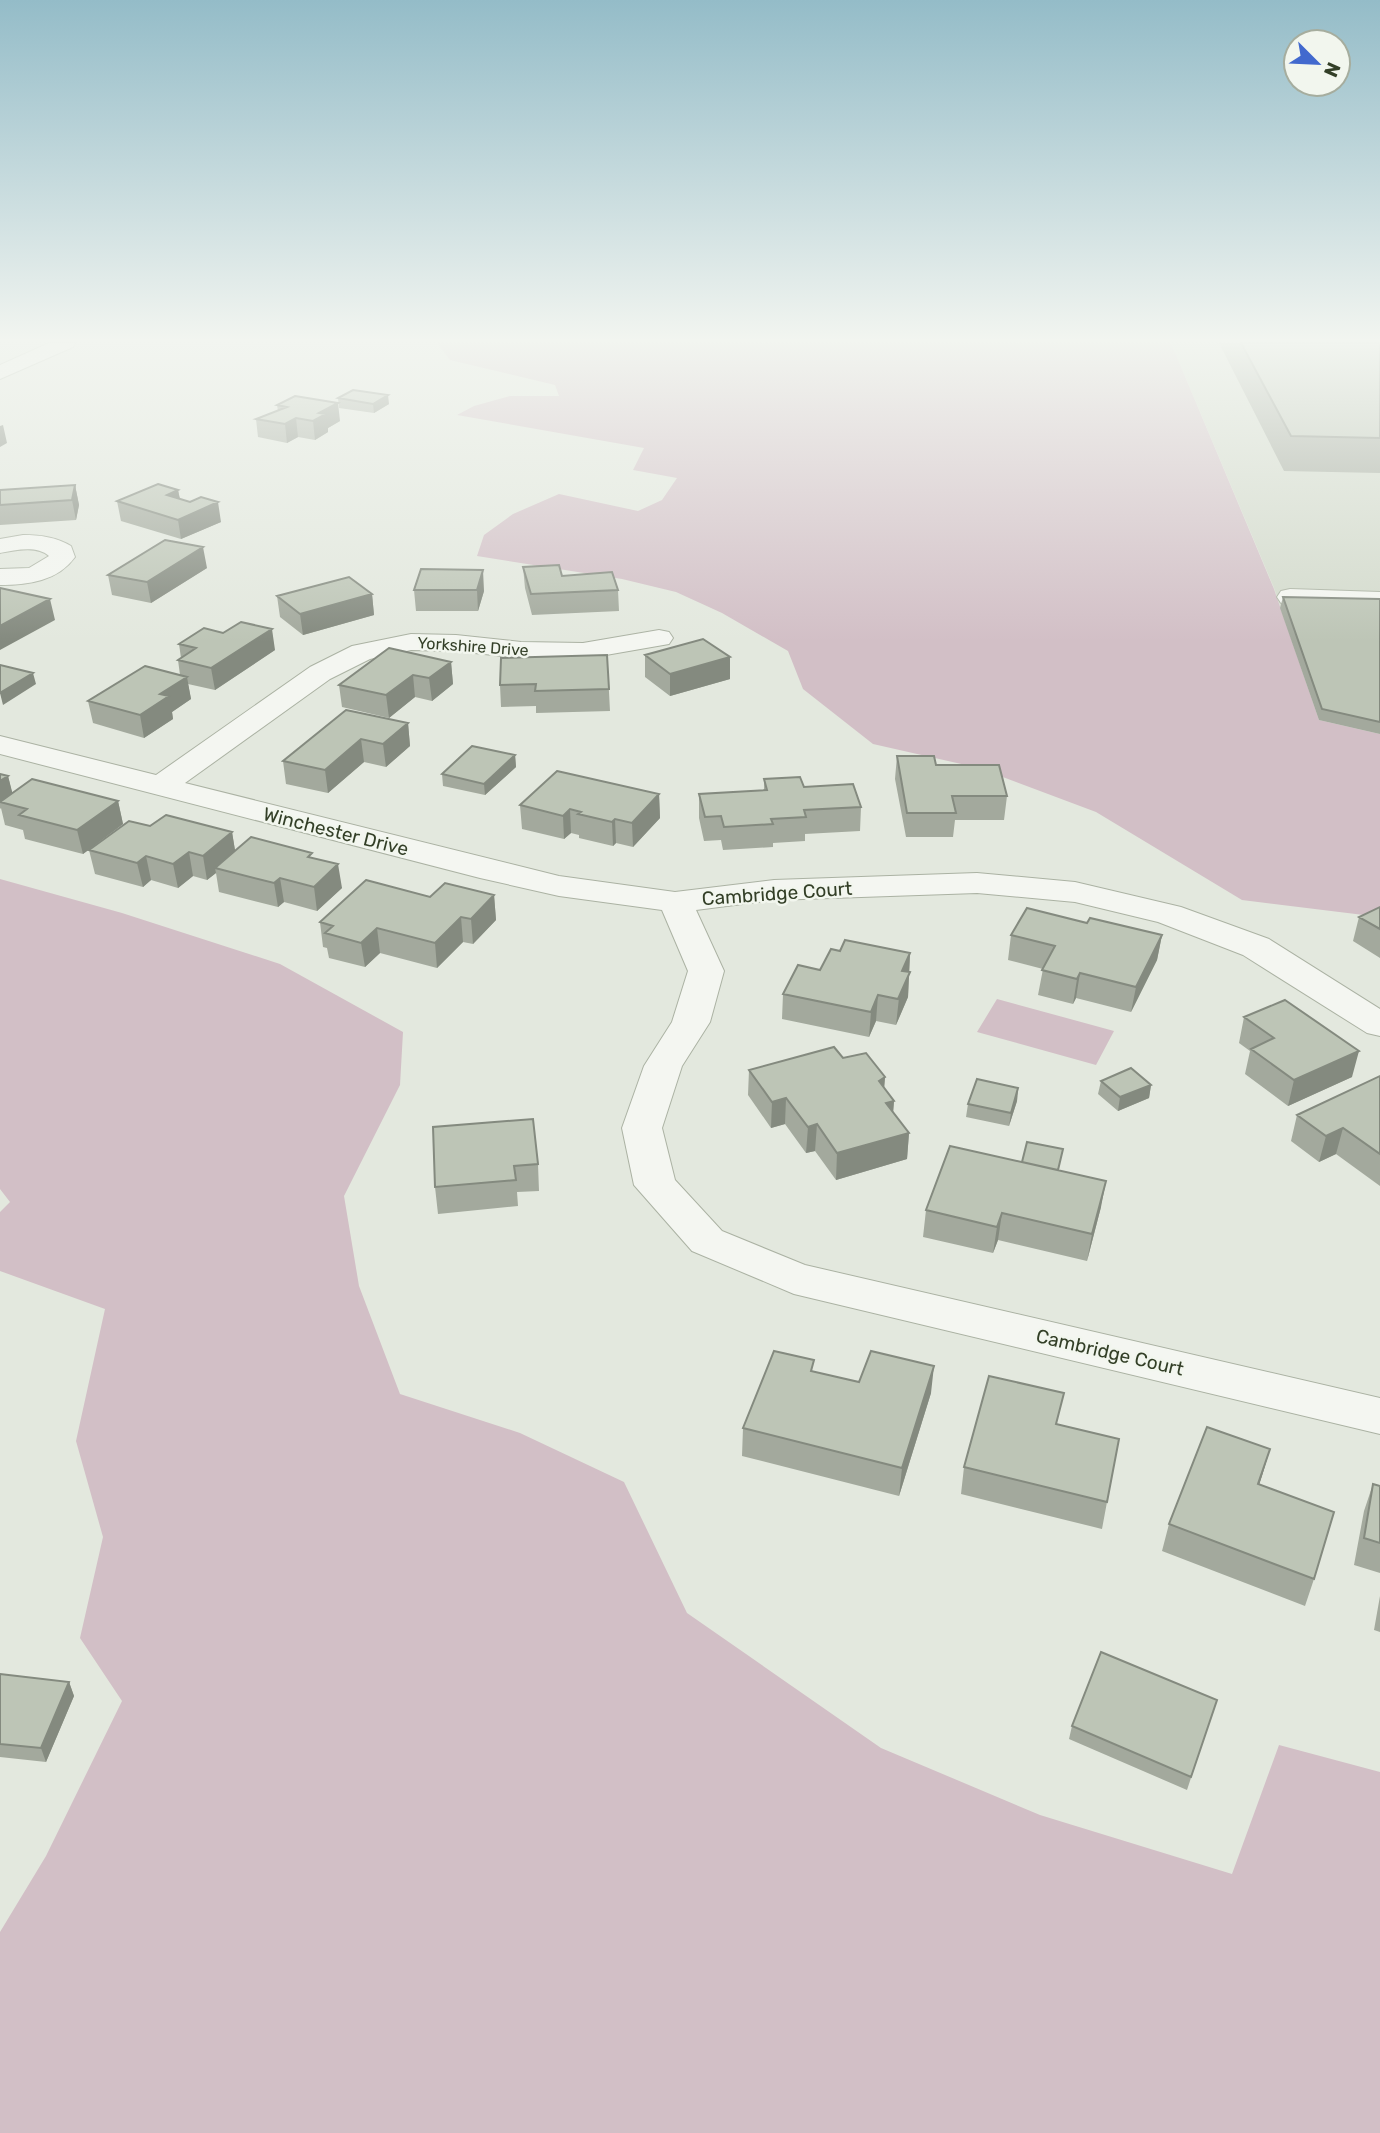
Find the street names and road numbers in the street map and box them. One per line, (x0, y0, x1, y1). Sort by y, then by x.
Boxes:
street label: Yorkshire Drive (417, 633, 529, 660)
street label: Winchester Drive (261, 802, 411, 861)
street label: Cambridge Court (701, 877, 854, 910)
street label: Cambridge Court (1034, 1324, 1186, 1381)

